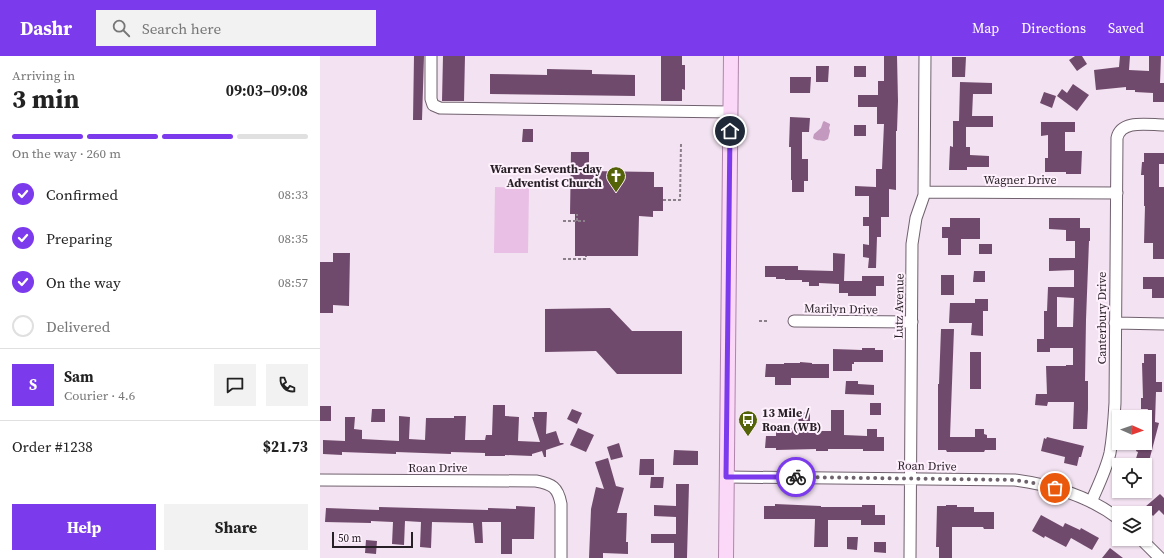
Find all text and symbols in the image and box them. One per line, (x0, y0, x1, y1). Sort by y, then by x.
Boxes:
search box (96, 10, 376, 46)
text: Dashr (20, 15, 72, 41)
icon: search (110, 17, 132, 39)
text: Search here (142, 18, 221, 39)
text: Map (972, 18, 999, 38)
text: Directions (1021, 18, 1086, 38)
text: Saved (1108, 18, 1144, 38)
text: Arriving in (12, 67, 75, 84)
text: 09:03–09:08 (226, 80, 308, 101)
text: 3 min (12, 81, 79, 117)
pin (713, 114, 747, 148)
icon: home (719, 120, 741, 142)
text: On the way · 260 m (12, 145, 121, 162)
place label: Warren Seventh-day Adventist Church (490, 161, 603, 191)
church icon: Warren Seventh-day Adventist Church (605, 165, 627, 193)
street label: Wagner Drive (983, 172, 1057, 188)
icon: check (12, 183, 34, 205)
text: Confirmed (46, 184, 118, 205)
text: 08:33 (278, 186, 308, 203)
icon: check (12, 227, 34, 249)
text: Preparing (46, 228, 112, 249)
text: 08:35 (278, 230, 308, 247)
icon: check (12, 271, 34, 293)
text: On the way (46, 272, 121, 293)
street label: Canterbury Drive (1094, 272, 1110, 364)
street label: Lutz Avenue (890, 273, 908, 339)
text: 08:57 (278, 274, 308, 291)
street label: Marilyn Drive (804, 300, 878, 318)
text: Delivered (46, 316, 110, 337)
button: chat (214, 364, 256, 406)
button: phone (266, 364, 308, 406)
text: Sam (64, 366, 94, 387)
text: S (29, 374, 37, 395)
text: Courier · 4.6 (64, 387, 135, 404)
place label: 13 Mile / Roan (WB) (762, 405, 821, 435)
bus stop icon: 13 Mile / Roan (WB) (737, 409, 759, 437)
north arrow (1112, 410, 1152, 450)
map controls (1112, 410, 1152, 546)
text: Order #1238 (12, 436, 93, 457)
text: $21.73 (263, 436, 308, 457)
courier (776, 457, 816, 497)
street label: Roan Drive (897, 457, 957, 475)
button: locate (1112, 458, 1152, 498)
street label: Roan Drive (408, 460, 468, 476)
icon: bike (785, 466, 807, 488)
pin (1038, 471, 1072, 505)
icon: bag (1044, 477, 1066, 499)
button: Help (12, 504, 156, 550)
button: Share (164, 504, 308, 550)
button: layers (1112, 506, 1152, 546)
scale bar (332, 530, 413, 549)
text: 50 m (338, 531, 361, 546)

